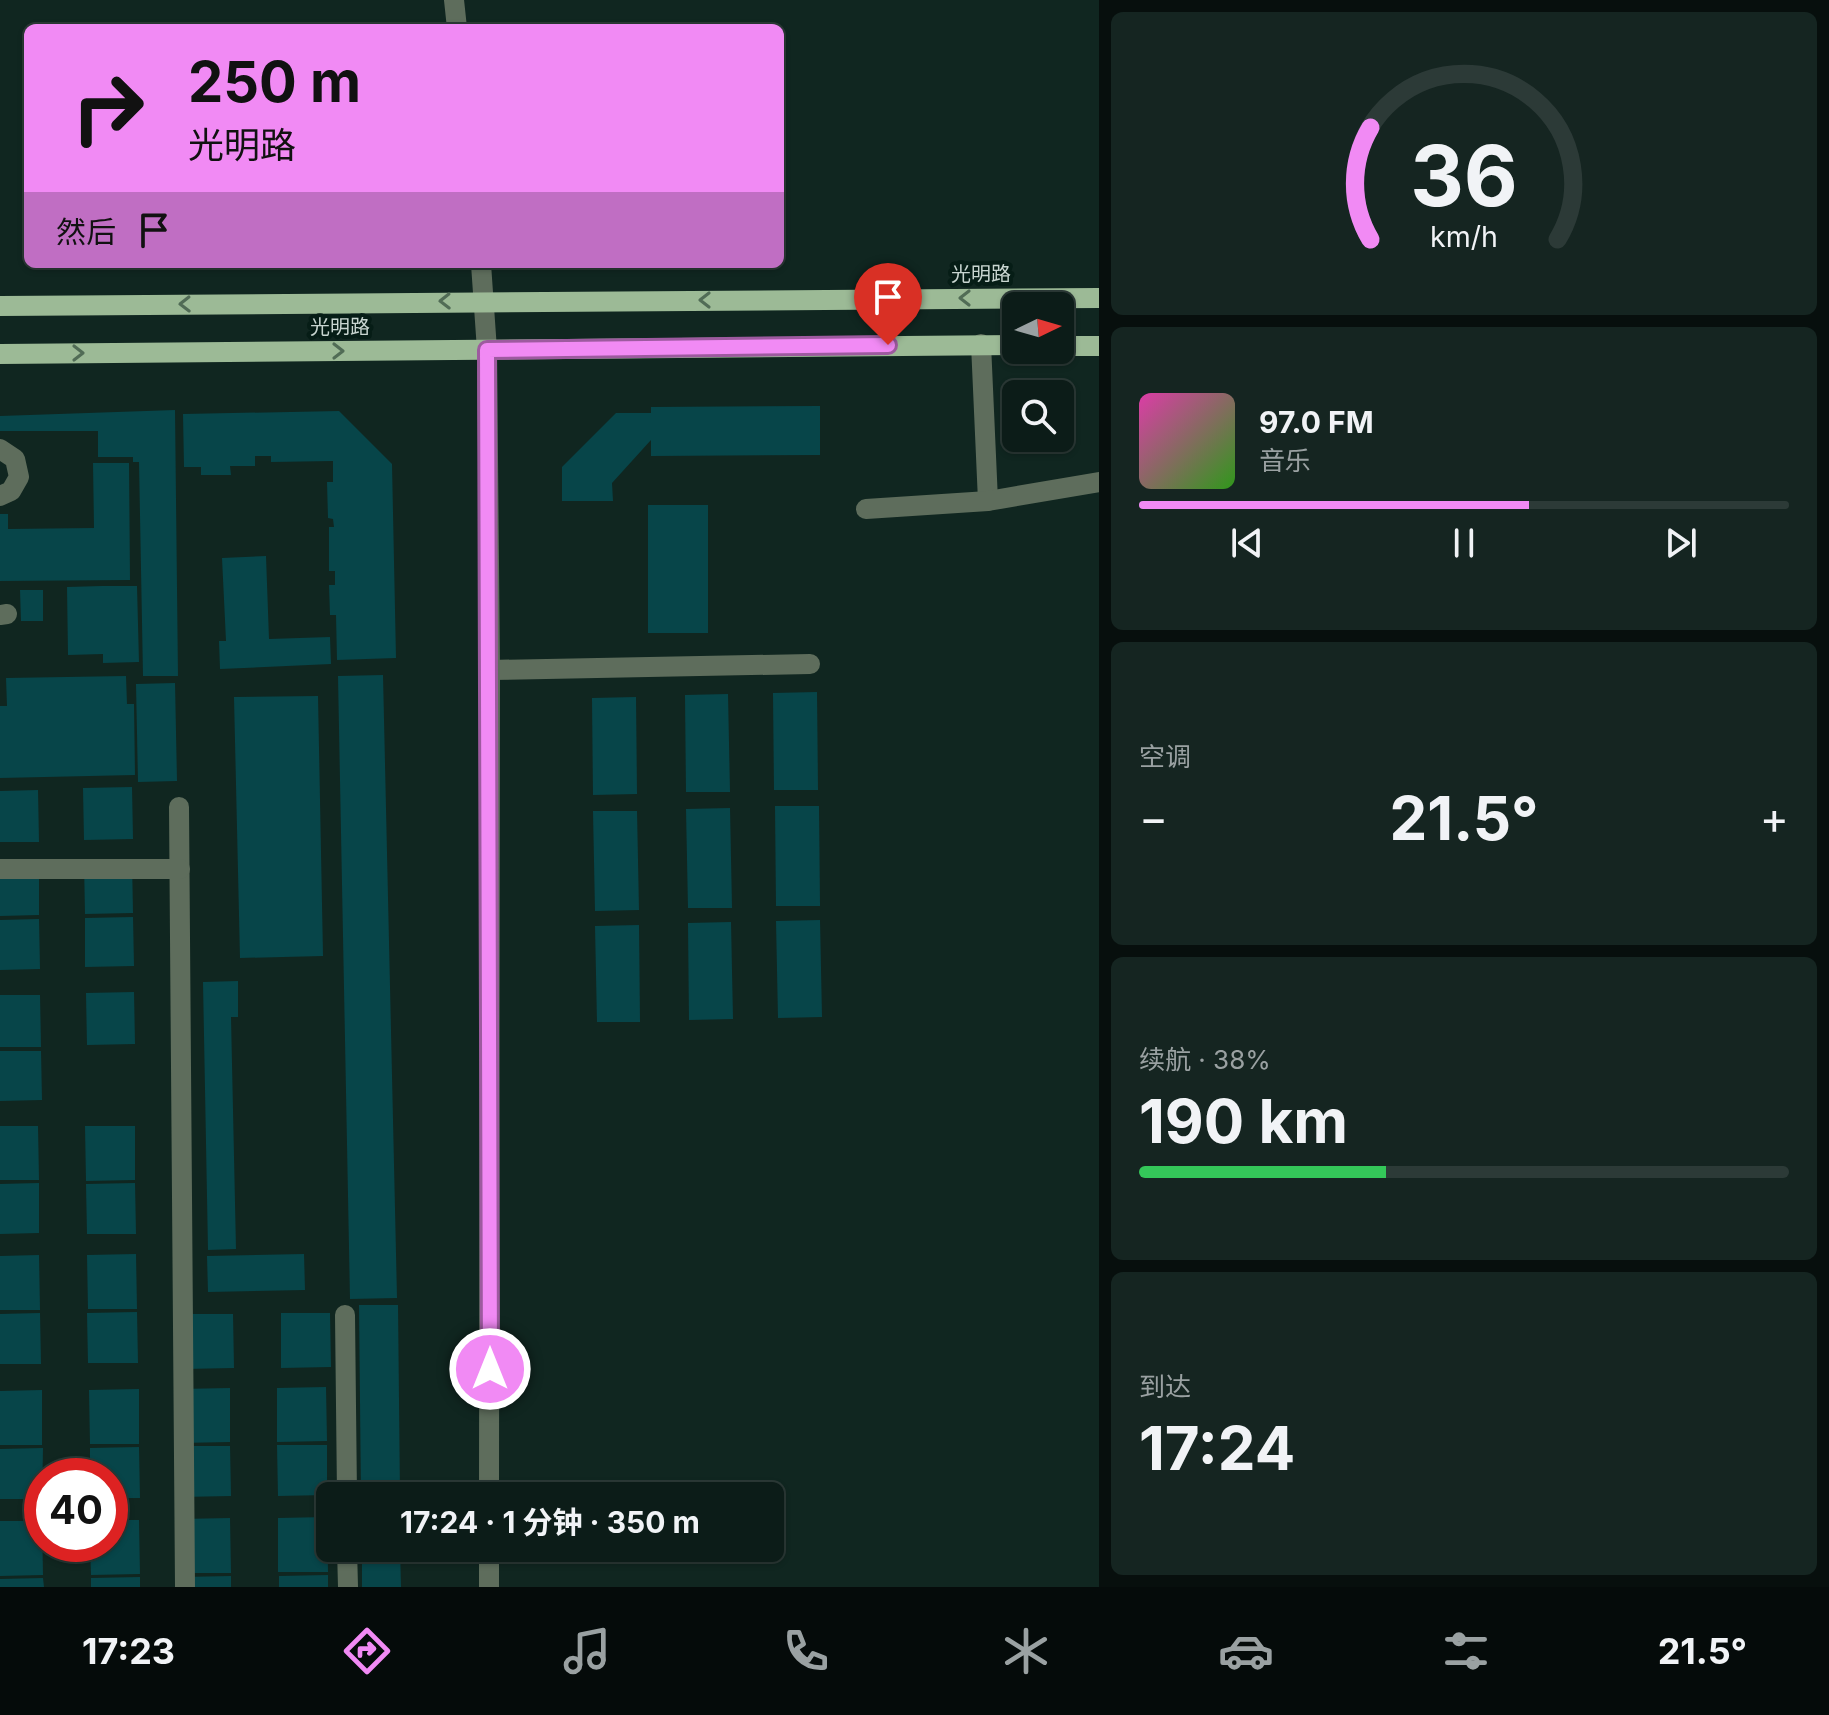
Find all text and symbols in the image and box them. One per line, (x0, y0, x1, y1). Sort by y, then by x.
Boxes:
text: 250 m (188, 48, 361, 116)
icon: right (56, 56, 160, 160)
text: 光明路 (188, 123, 296, 167)
text: 36 (1410, 124, 1518, 225)
icon: arrive (132, 208, 176, 252)
text: 然后 (56, 214, 116, 250)
text: km/h (1430, 219, 1498, 254)
street label: 光明路 (951, 262, 1011, 286)
pin (854, 263, 922, 345)
icon: arrive (866, 275, 910, 319)
one-way arrow (958, 289, 971, 307)
one-way arrow (698, 291, 711, 309)
north arrow (1002, 292, 1074, 364)
map controls (1002, 292, 1074, 452)
one-way arrow (438, 293, 451, 310)
one-way arrow (178, 295, 191, 313)
street label: 光明路 (310, 315, 370, 339)
one-way arrow (332, 342, 345, 360)
one-way arrow (72, 344, 85, 362)
button: search (1002, 380, 1074, 452)
text: 97.0 FM (1259, 404, 1374, 440)
text: 音乐 (1259, 445, 1311, 476)
icon: previous (1225, 521, 1269, 565)
icon: pause (1442, 521, 1486, 565)
icon: next (1659, 521, 1703, 565)
text: 空调 (1139, 741, 1191, 772)
text: 21.5° (1390, 782, 1538, 854)
text: − (1139, 791, 1168, 845)
text: + (1760, 791, 1789, 845)
text: 续航 · 38% (1139, 1044, 1271, 1075)
text: 190 km (1139, 1085, 1348, 1157)
position arrow (448, 1327, 532, 1411)
text: 到达 (1139, 1371, 1191, 1402)
text: 17:24 (1139, 1412, 1295, 1484)
speed limit sign: 40 (24, 1458, 128, 1562)
text: 17:24 · 1 分钟 · 350 m (400, 1504, 700, 1540)
icon: directions (339, 1623, 395, 1679)
icon: music (559, 1623, 615, 1679)
icon: phone (778, 1623, 834, 1679)
icon: climate (998, 1623, 1054, 1679)
icon: car (1218, 1623, 1274, 1679)
icon: filters (1438, 1623, 1494, 1679)
text: 17:23 (82, 1629, 175, 1673)
text: 21.5° (1658, 1629, 1747, 1673)

